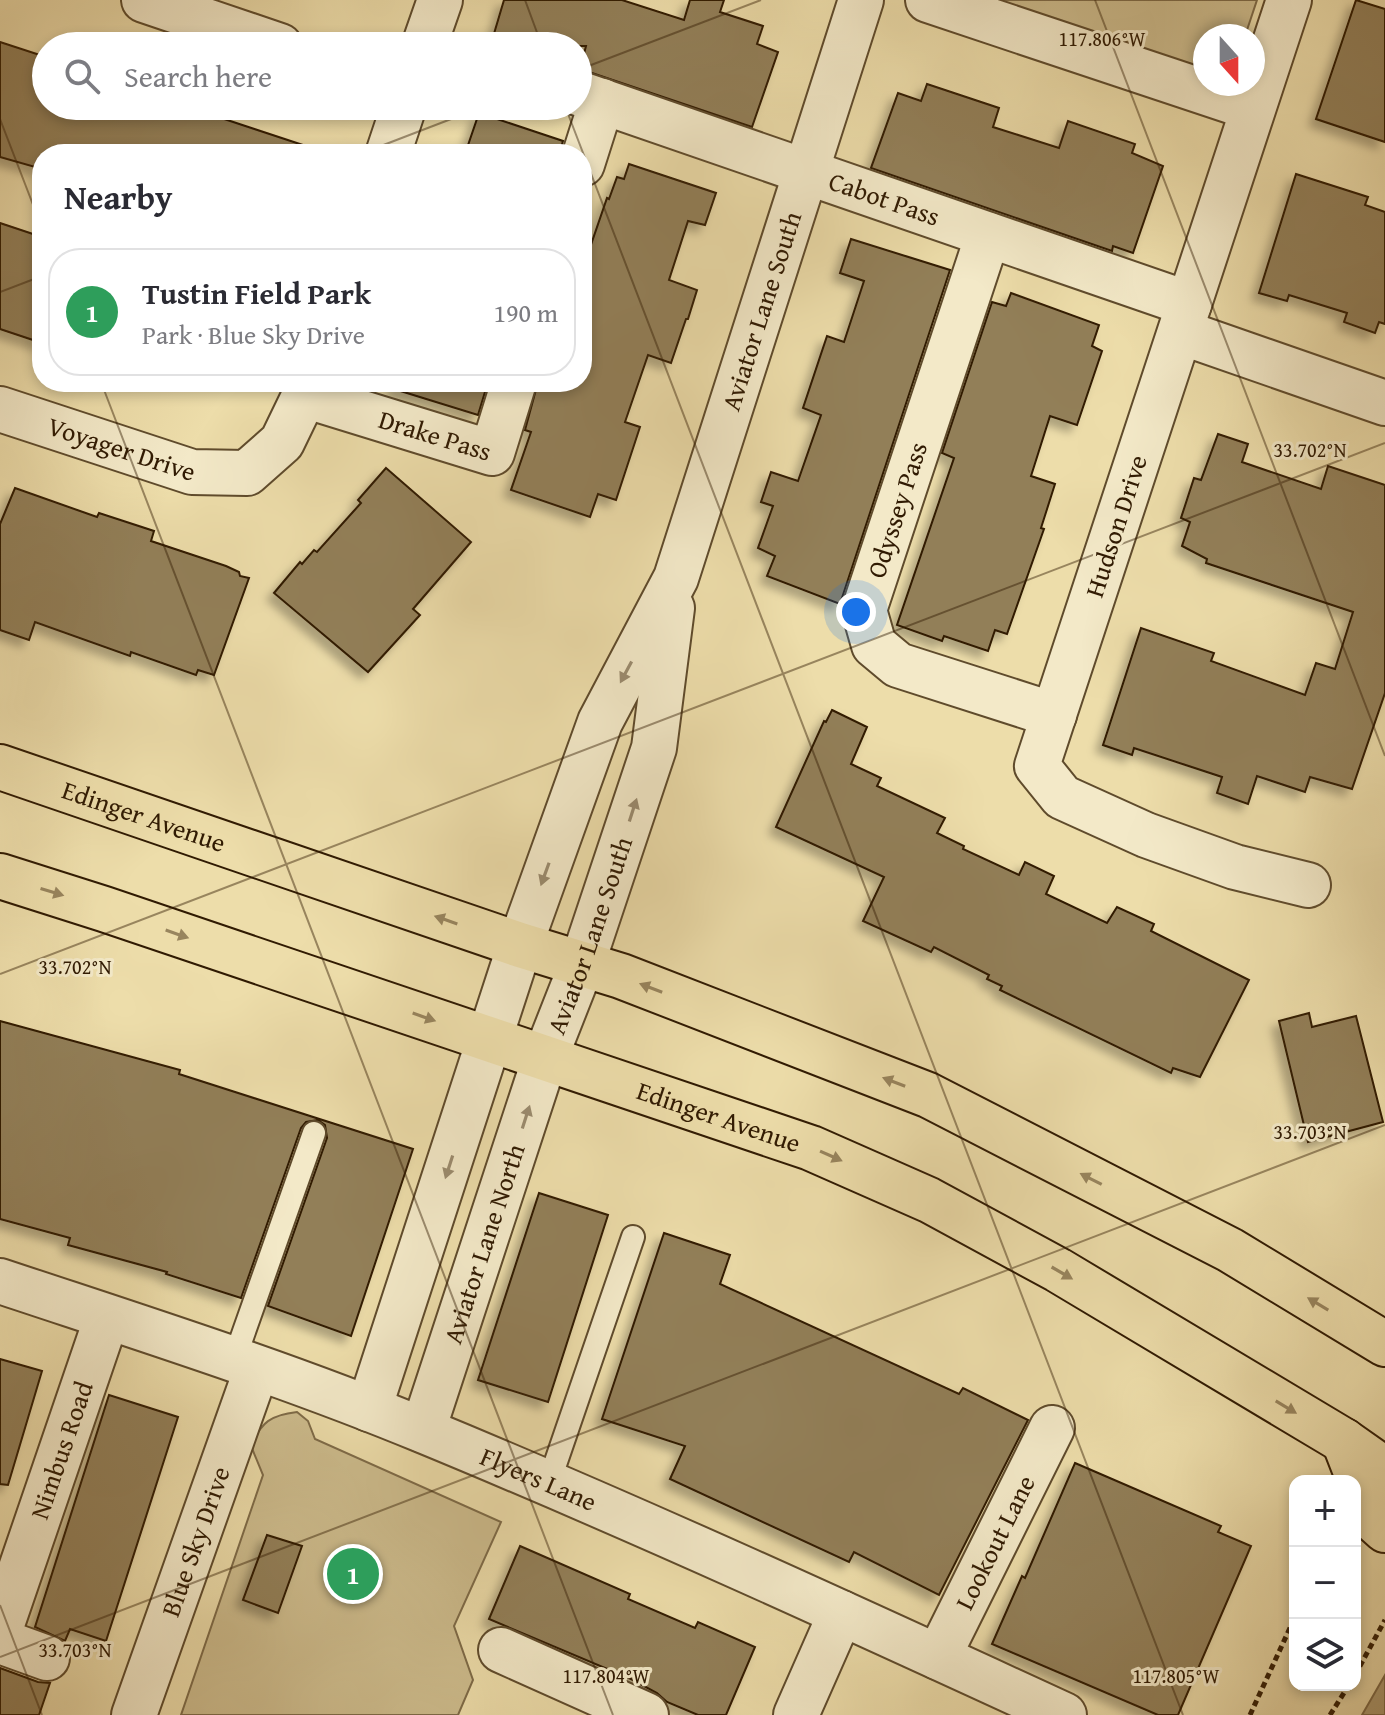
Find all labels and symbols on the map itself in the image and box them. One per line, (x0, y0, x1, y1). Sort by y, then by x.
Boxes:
text: 117.806°W (1059, 24, 1145, 53)
north arrow (1193, 24, 1265, 96)
street label: Cabot Pass (824, 161, 945, 235)
street label: Aviator Lane South (711, 206, 811, 416)
street label: Drake Pass (374, 399, 496, 471)
street label: Voyager Drive (43, 406, 201, 491)
text: 33.702°N (1273, 435, 1347, 464)
street label: Odyssey Pass (856, 437, 937, 583)
street label: Hudson Drive (1074, 450, 1157, 602)
your location (836, 592, 876, 632)
one-way arrow (620, 660, 633, 683)
street label: Edinger Avenue (57, 770, 231, 862)
one-way arrow (628, 798, 640, 822)
street label: Aviator Lane South (536, 831, 642, 1040)
one-way arrow (538, 862, 551, 886)
one-way arrow (40, 887, 64, 899)
one-way arrow (434, 913, 458, 925)
one-way arrow (166, 928, 190, 940)
text: 33.702°N (38, 952, 112, 981)
one-way arrow (639, 981, 663, 994)
one-way arrow (412, 1012, 436, 1024)
street label: Edinger Avenue (632, 1071, 806, 1162)
one-way arrow (882, 1075, 906, 1088)
one-way arrow (520, 1104, 532, 1128)
text: 33.703°N (1273, 1117, 1347, 1146)
street label: Aviator Lane North (433, 1138, 535, 1349)
one-way arrow (819, 1149, 842, 1163)
one-way arrow (442, 1156, 454, 1180)
one-way arrow (1079, 1172, 1102, 1185)
one-way arrow (1051, 1266, 1074, 1280)
one-way arrow (1307, 1297, 1329, 1311)
street label: Nimbus Road (19, 1376, 103, 1524)
one-way arrow (1275, 1399, 1297, 1413)
street label: Flyers Lane (474, 1436, 603, 1521)
street label: Blue Sky Drive (150, 1461, 240, 1622)
street label: Lookout Lane (945, 1468, 1045, 1616)
pin: 1 (327, 1544, 379, 1604)
text: 33.703°N (38, 1635, 112, 1664)
text: 117.804°W (563, 1661, 649, 1690)
text: 117.805°W (1133, 1661, 1219, 1690)

